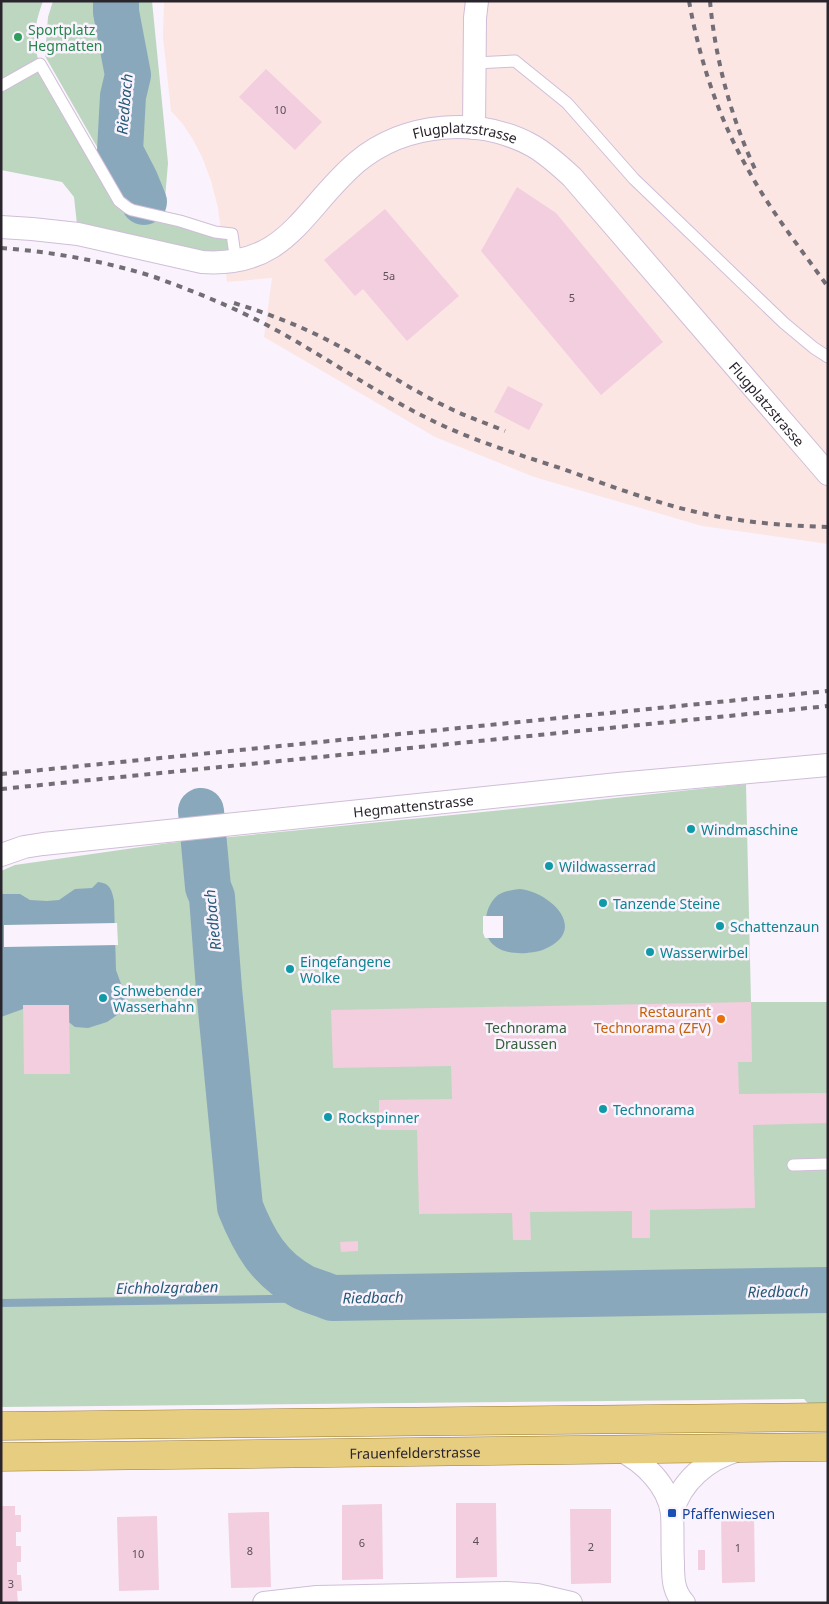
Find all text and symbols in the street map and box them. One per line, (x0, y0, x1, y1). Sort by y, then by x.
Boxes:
place label: Sportplatz Hegmatten (28, 20, 102, 55)
marker: Sportplatz Hegmatten (12, 31, 24, 43)
water label: Riedbach (111, 73, 137, 135)
house number: 10 (274, 102, 286, 117)
street label: Flugplatzstrasse (410, 118, 520, 147)
house number: 5a (383, 268, 395, 283)
house number: 5 (569, 290, 575, 305)
street label: Flugplatzstrasse (725, 357, 809, 450)
street label: Hegmattenstrasse (352, 790, 475, 821)
place label: Windmaschine (701, 820, 798, 839)
marker: Windmaschine (685, 823, 697, 835)
place label: Wildwasserrad (559, 857, 656, 876)
marker: Wildwasserrad (543, 860, 555, 872)
water label: Riedbach (199, 888, 225, 952)
place label: Tanzende Steine (613, 894, 720, 913)
marker: Tanzende Steine (597, 897, 609, 909)
place label: Schattenzaun (730, 917, 819, 936)
marker: Schattenzaun (714, 920, 726, 932)
place label: Wasserwirbel (660, 943, 748, 962)
marker: Wasserwirbel (644, 946, 656, 958)
place label: Eingefangene Wolke (300, 952, 391, 987)
marker: Eingefangene Wolke (284, 963, 296, 975)
place label: Schwebender Wasserhahn (113, 981, 203, 1016)
marker: Schwebender Wasserhahn (97, 992, 109, 1004)
place label: Restaurant Technorama (ZFV) (594, 1002, 711, 1037)
marker: Restaurant Technorama (ZFV) (715, 1013, 727, 1025)
park label: Technorama Draussen (485, 1018, 567, 1053)
place label: Technorama (613, 1100, 695, 1119)
marker: Technorama (597, 1103, 609, 1115)
place label: Rockspinner (338, 1108, 420, 1127)
marker: Rockspinner (322, 1111, 334, 1123)
water label: Eichholzgraben (116, 1276, 218, 1298)
water label: Riedbach (747, 1280, 809, 1302)
water label: Riedbach (342, 1286, 404, 1308)
street label: Frauenfelderstrasse (349, 1442, 481, 1462)
place label: Pfaffenwiesen (682, 1504, 775, 1523)
marker: Pfaffenwiesen (666, 1507, 678, 1519)
house number: 4 (473, 1533, 480, 1548)
house number: 6 (359, 1535, 365, 1550)
house number: 2 (588, 1539, 594, 1554)
house number: 1 (735, 1540, 741, 1555)
house number: 8 (247, 1543, 253, 1558)
house number: 10 (132, 1546, 144, 1561)
house number: 3 (8, 1576, 14, 1591)

